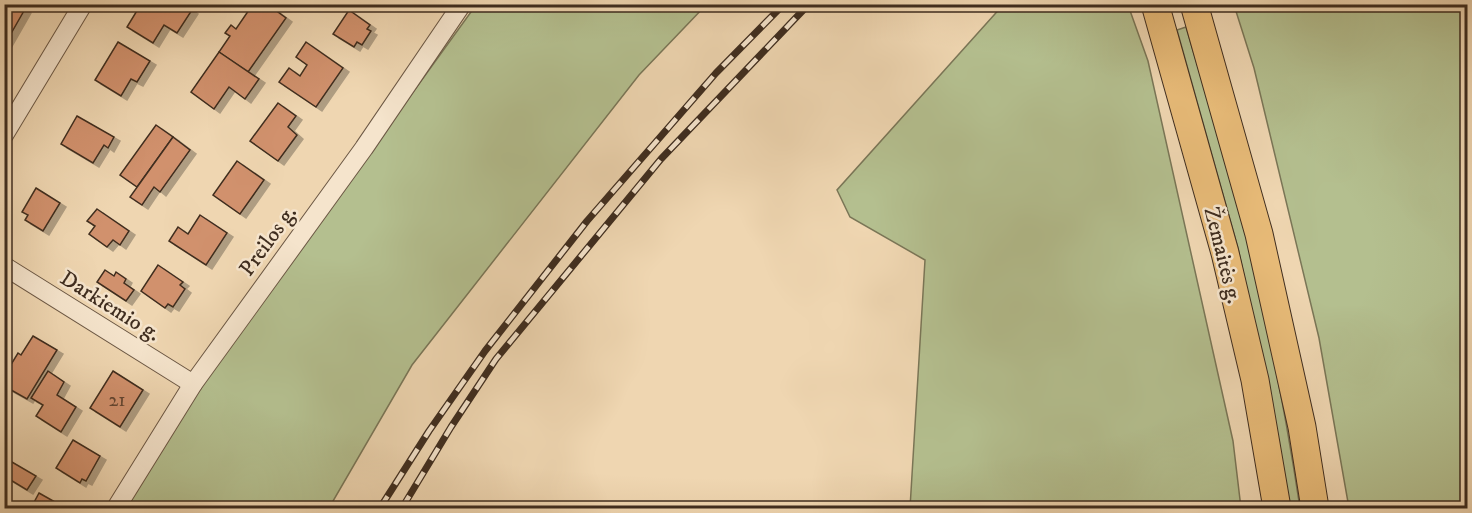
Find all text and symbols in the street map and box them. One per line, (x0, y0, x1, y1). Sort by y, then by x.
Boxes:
street label: Preilos g. (234, 200, 303, 282)
street label: Žemaitės g. (1197, 204, 1249, 307)
street label: Darkiemio g. (55, 265, 165, 348)
house number: 21 (108, 388, 126, 413)

